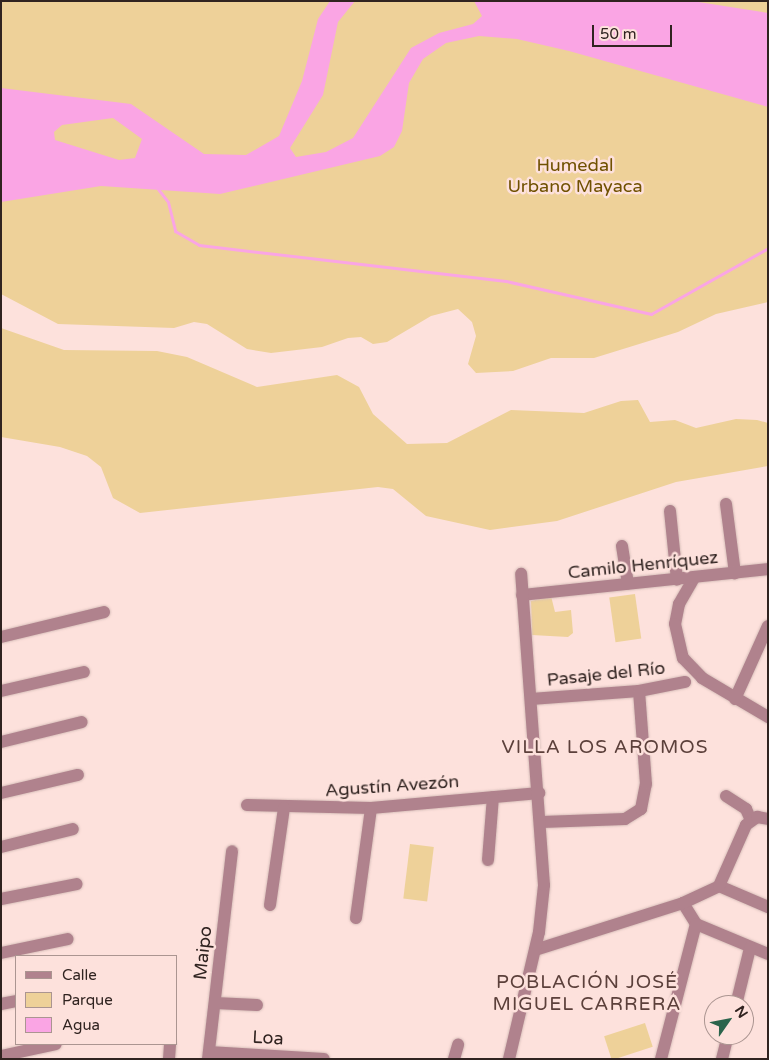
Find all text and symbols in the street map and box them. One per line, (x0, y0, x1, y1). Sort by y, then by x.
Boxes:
scale bar (594, 15, 674, 47)
text: 50 m (600, 25, 637, 43)
park label: Humedal Urbano Mayaca (508, 155, 642, 198)
street label: Camilo Henríquez (567, 546, 719, 584)
street label: Pasaje del Río (546, 657, 666, 691)
district label: VILLA LOS AROMOS (500, 737, 710, 759)
street label: Agustín Avezón (324, 771, 460, 801)
street label: Maipo (189, 925, 217, 981)
legend (15, 955, 178, 1045)
text: Calle (62, 966, 97, 984)
district label: POBLACIÓN JOSÉ MIGUEL CARRERA (491, 972, 683, 1016)
text: Parque (62, 991, 113, 1009)
north arrow (704, 995, 754, 1045)
text: N (731, 1003, 751, 1021)
text: Agua (62, 1016, 100, 1034)
street label: Loa (252, 1026, 284, 1050)

